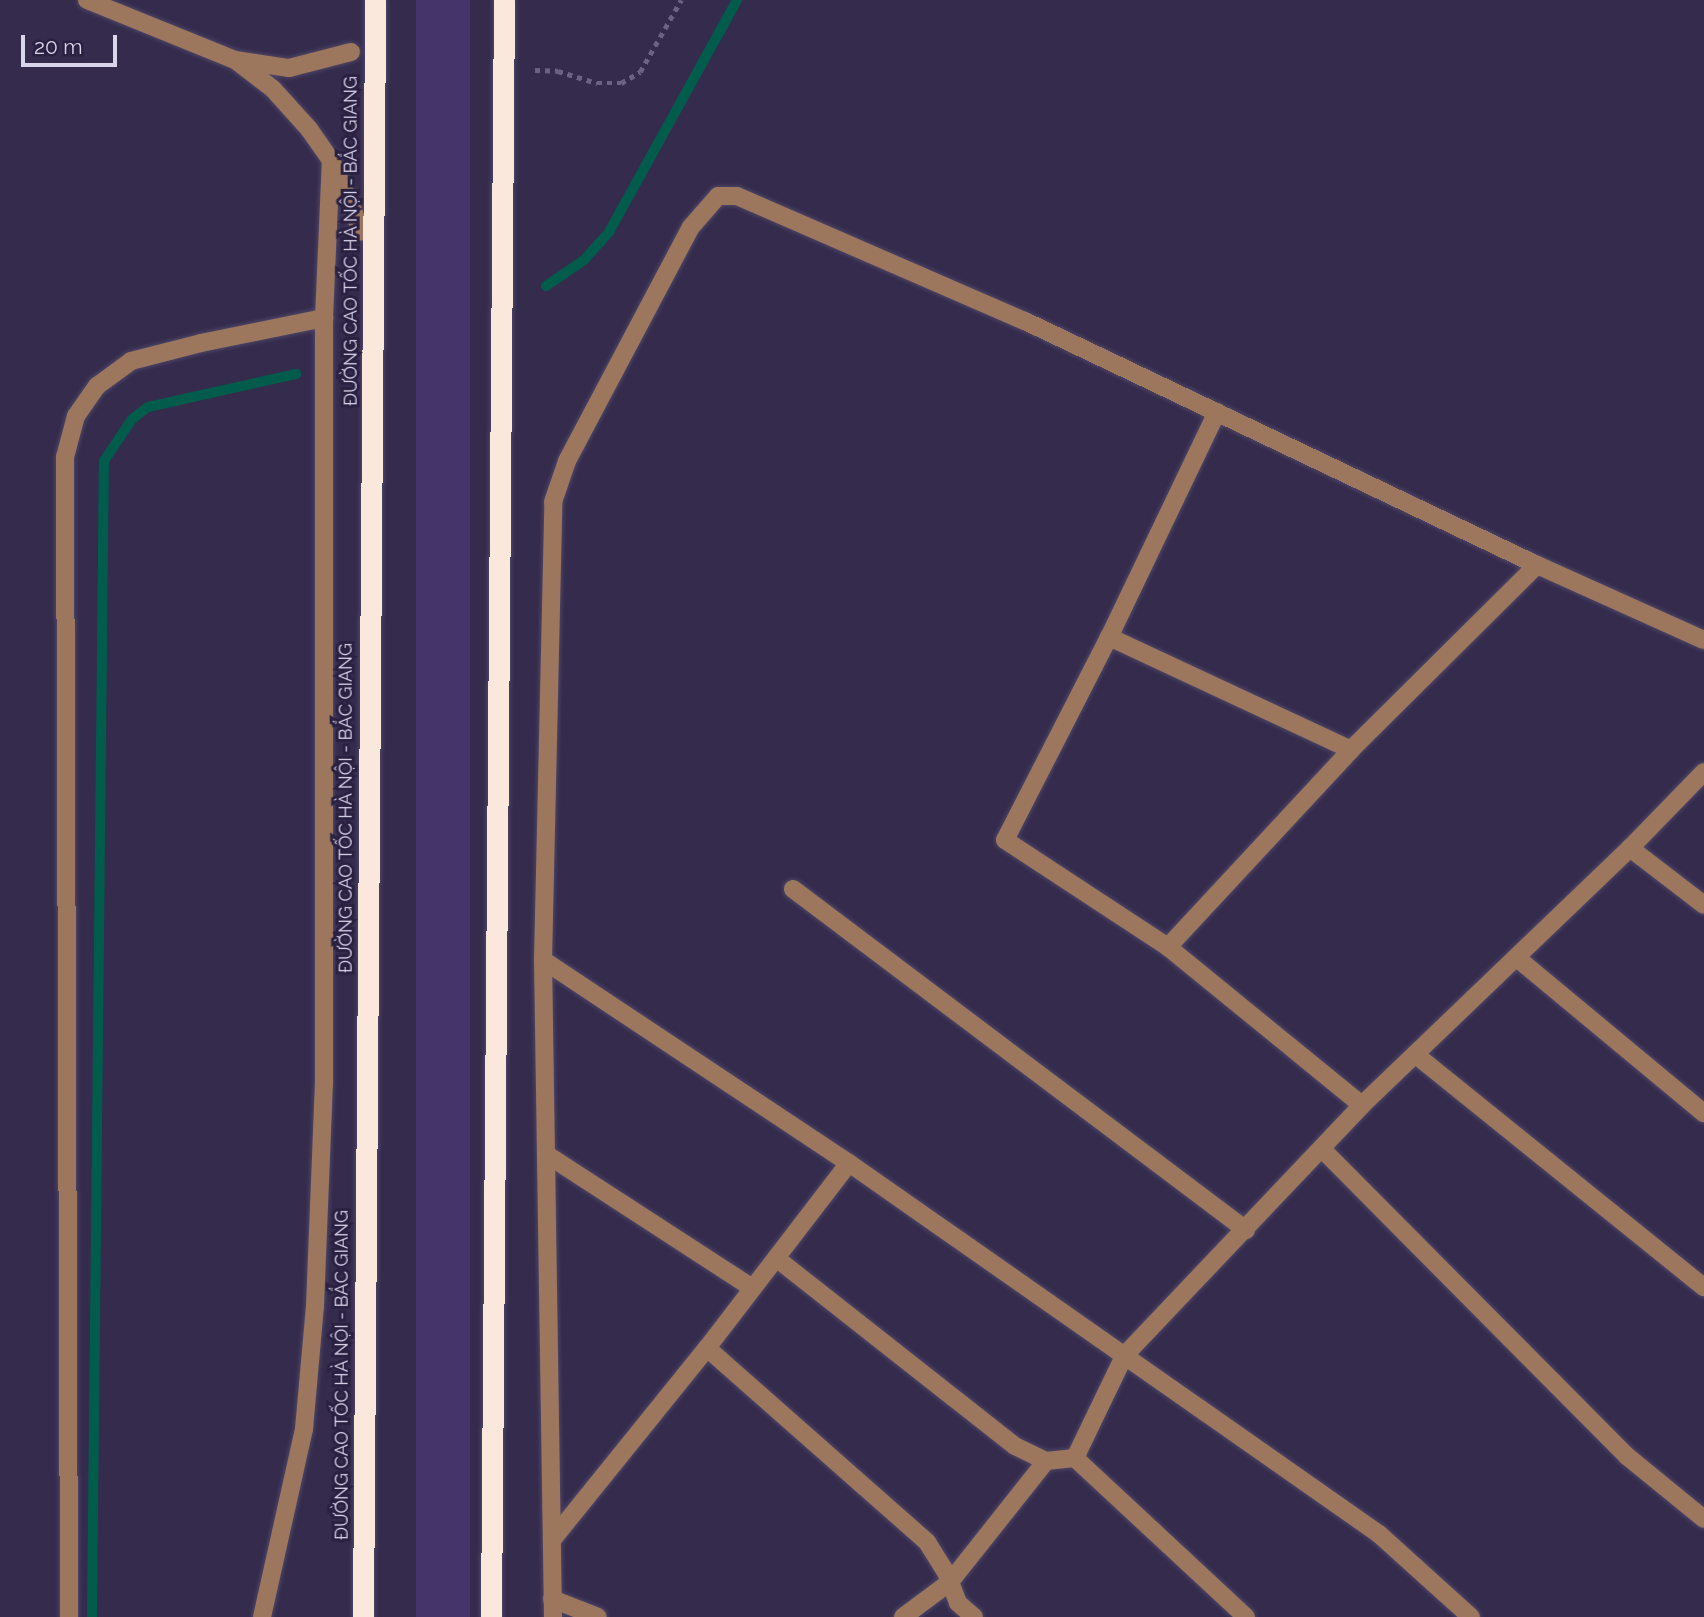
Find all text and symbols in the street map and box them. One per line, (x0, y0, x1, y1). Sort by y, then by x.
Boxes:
scale bar (24, 21, 121, 65)
text: 20 m (34, 34, 82, 59)
street label: ĐƯỜNG CAO TỐC HÀ NỘI - BẮC GIANG (340, 76, 362, 406)
street label: ĐƯỜNG CAO TỐC HÀ NỘI - BẮC GIANG (335, 643, 357, 973)
street label: ĐƯỜNG CAO TỐC HÀ NỘI - BẮC GIANG (331, 1210, 353, 1540)

